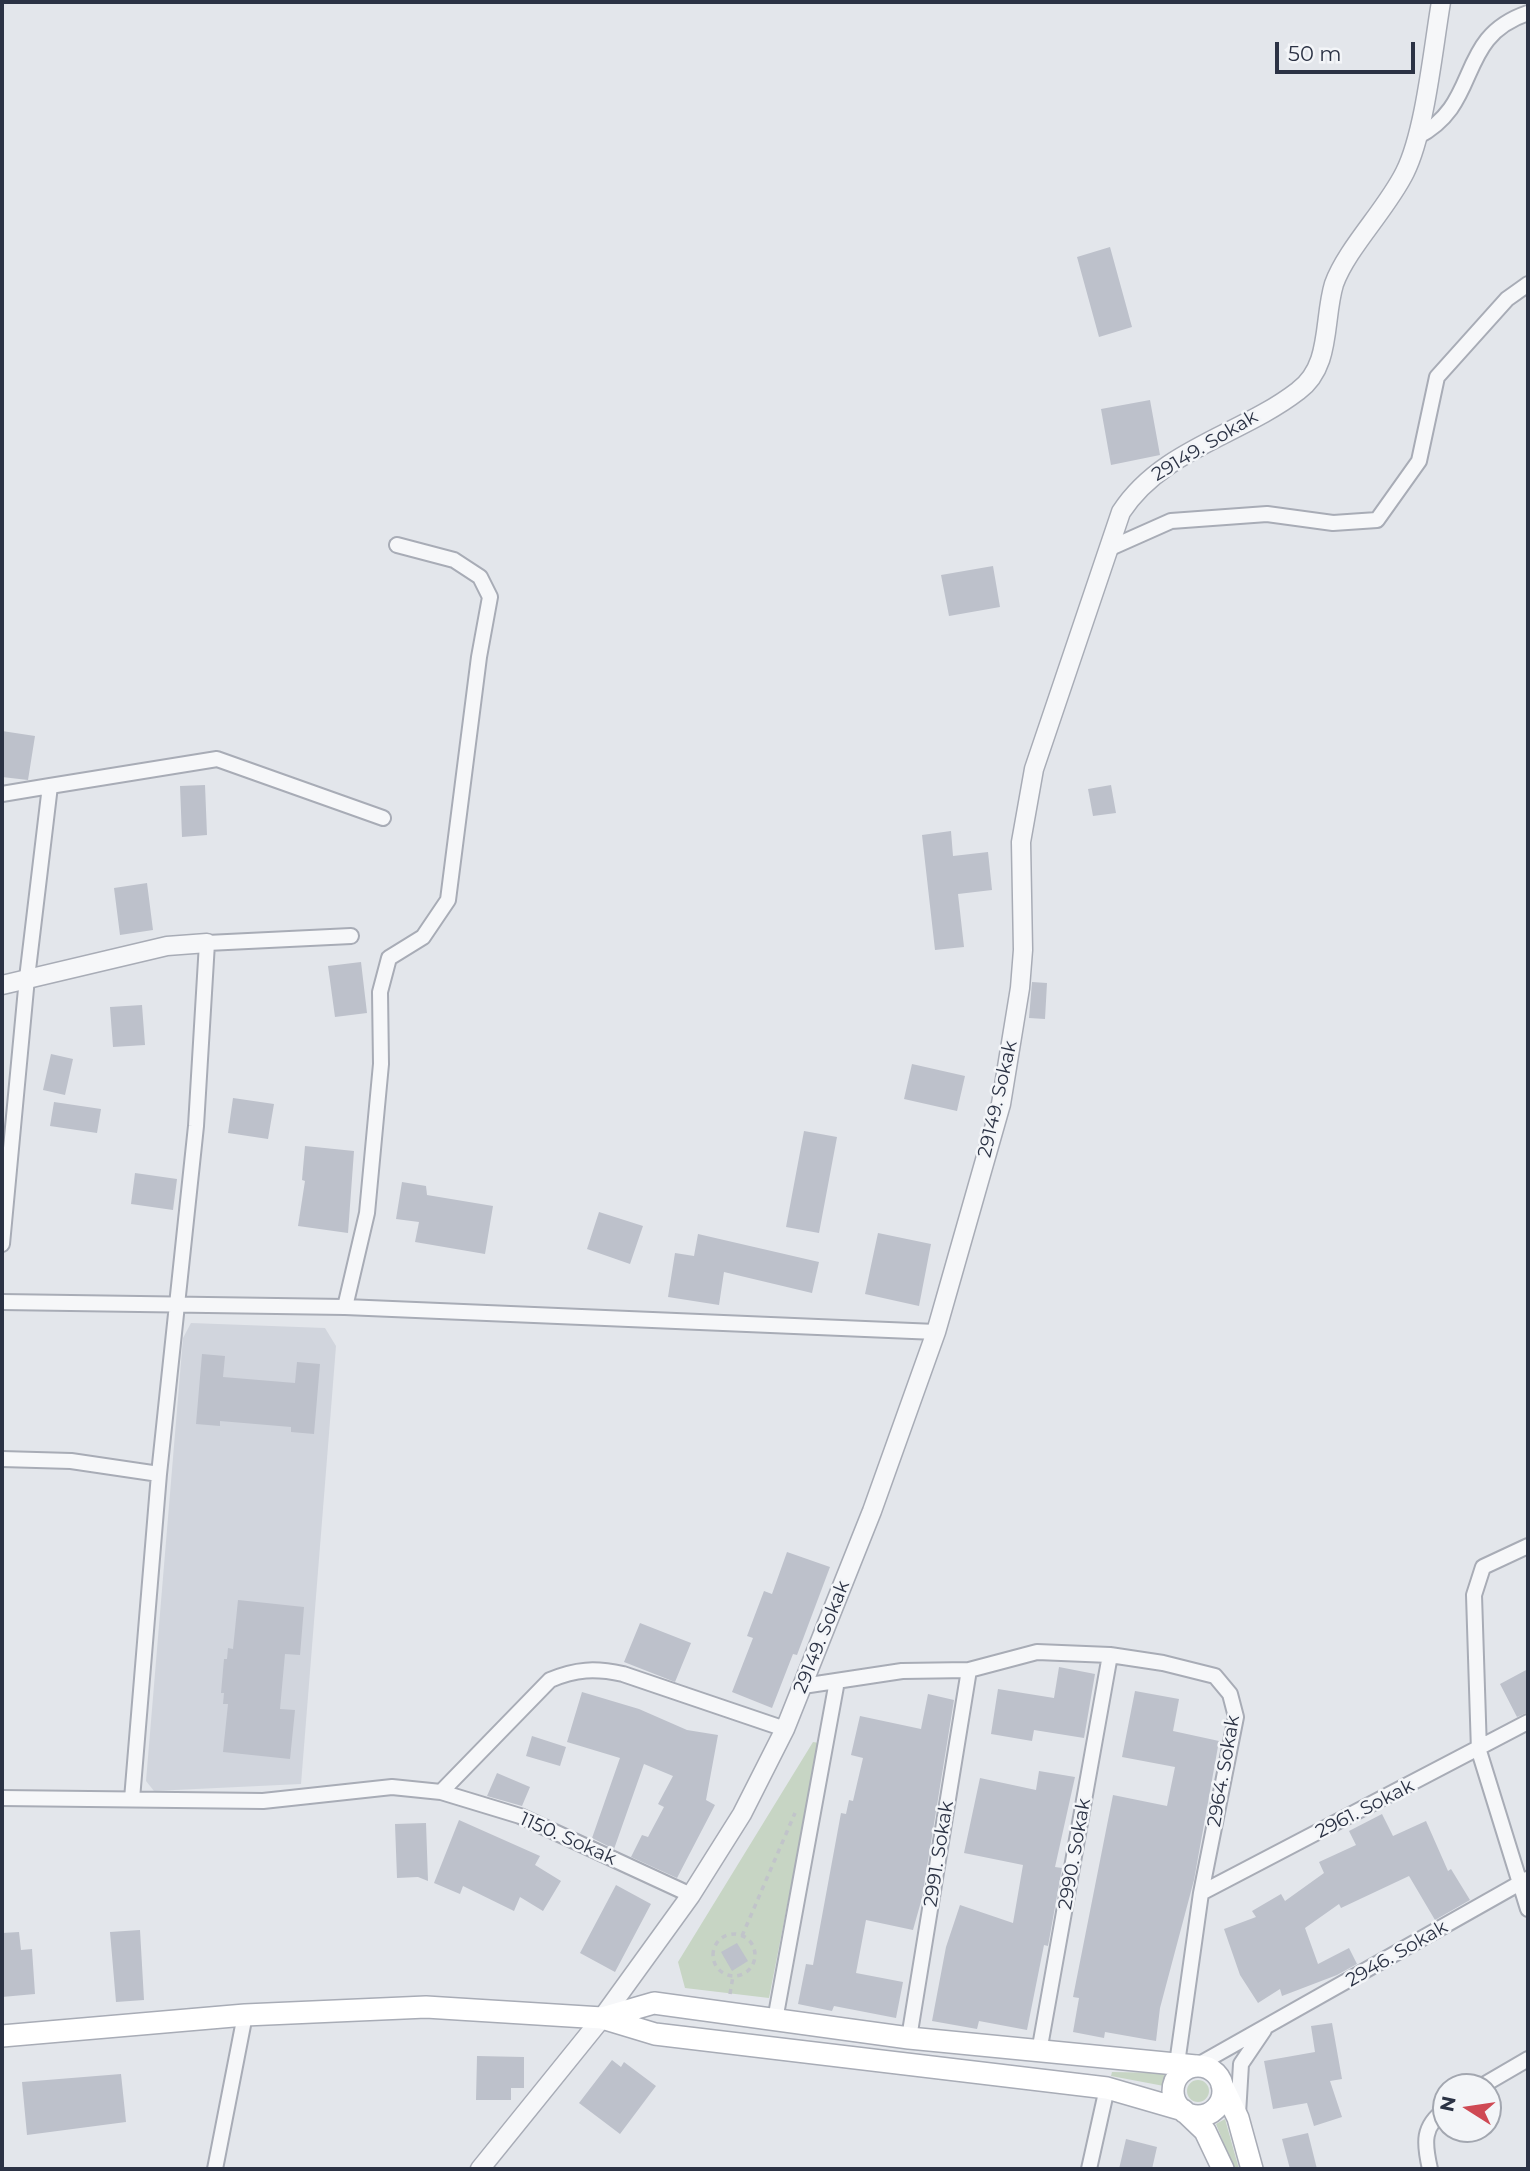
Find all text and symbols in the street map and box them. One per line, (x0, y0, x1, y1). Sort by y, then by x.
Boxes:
scale bar (1278, 28, 1418, 72)
text: 50 m (1288, 41, 1342, 66)
street label: 29149. Sokak (1148, 405, 1262, 487)
street label: 29149. Sokak (973, 1038, 1023, 1160)
street label: 29149. Sokak (789, 1577, 855, 1697)
street label: 2964. Sokak (1203, 1713, 1245, 1829)
street label: 2961. Sokak (1312, 1775, 1418, 1843)
street label: 2990. Sokak (1054, 1797, 1096, 1911)
street label: 2991. Sokak (919, 1799, 959, 1909)
street label: 1150. Sokak (516, 1808, 620, 1870)
street label: 2946. Sokak (1342, 1916, 1452, 1992)
north arrow (1432, 2073, 1502, 2143)
text: N (1435, 2094, 1461, 2114)

